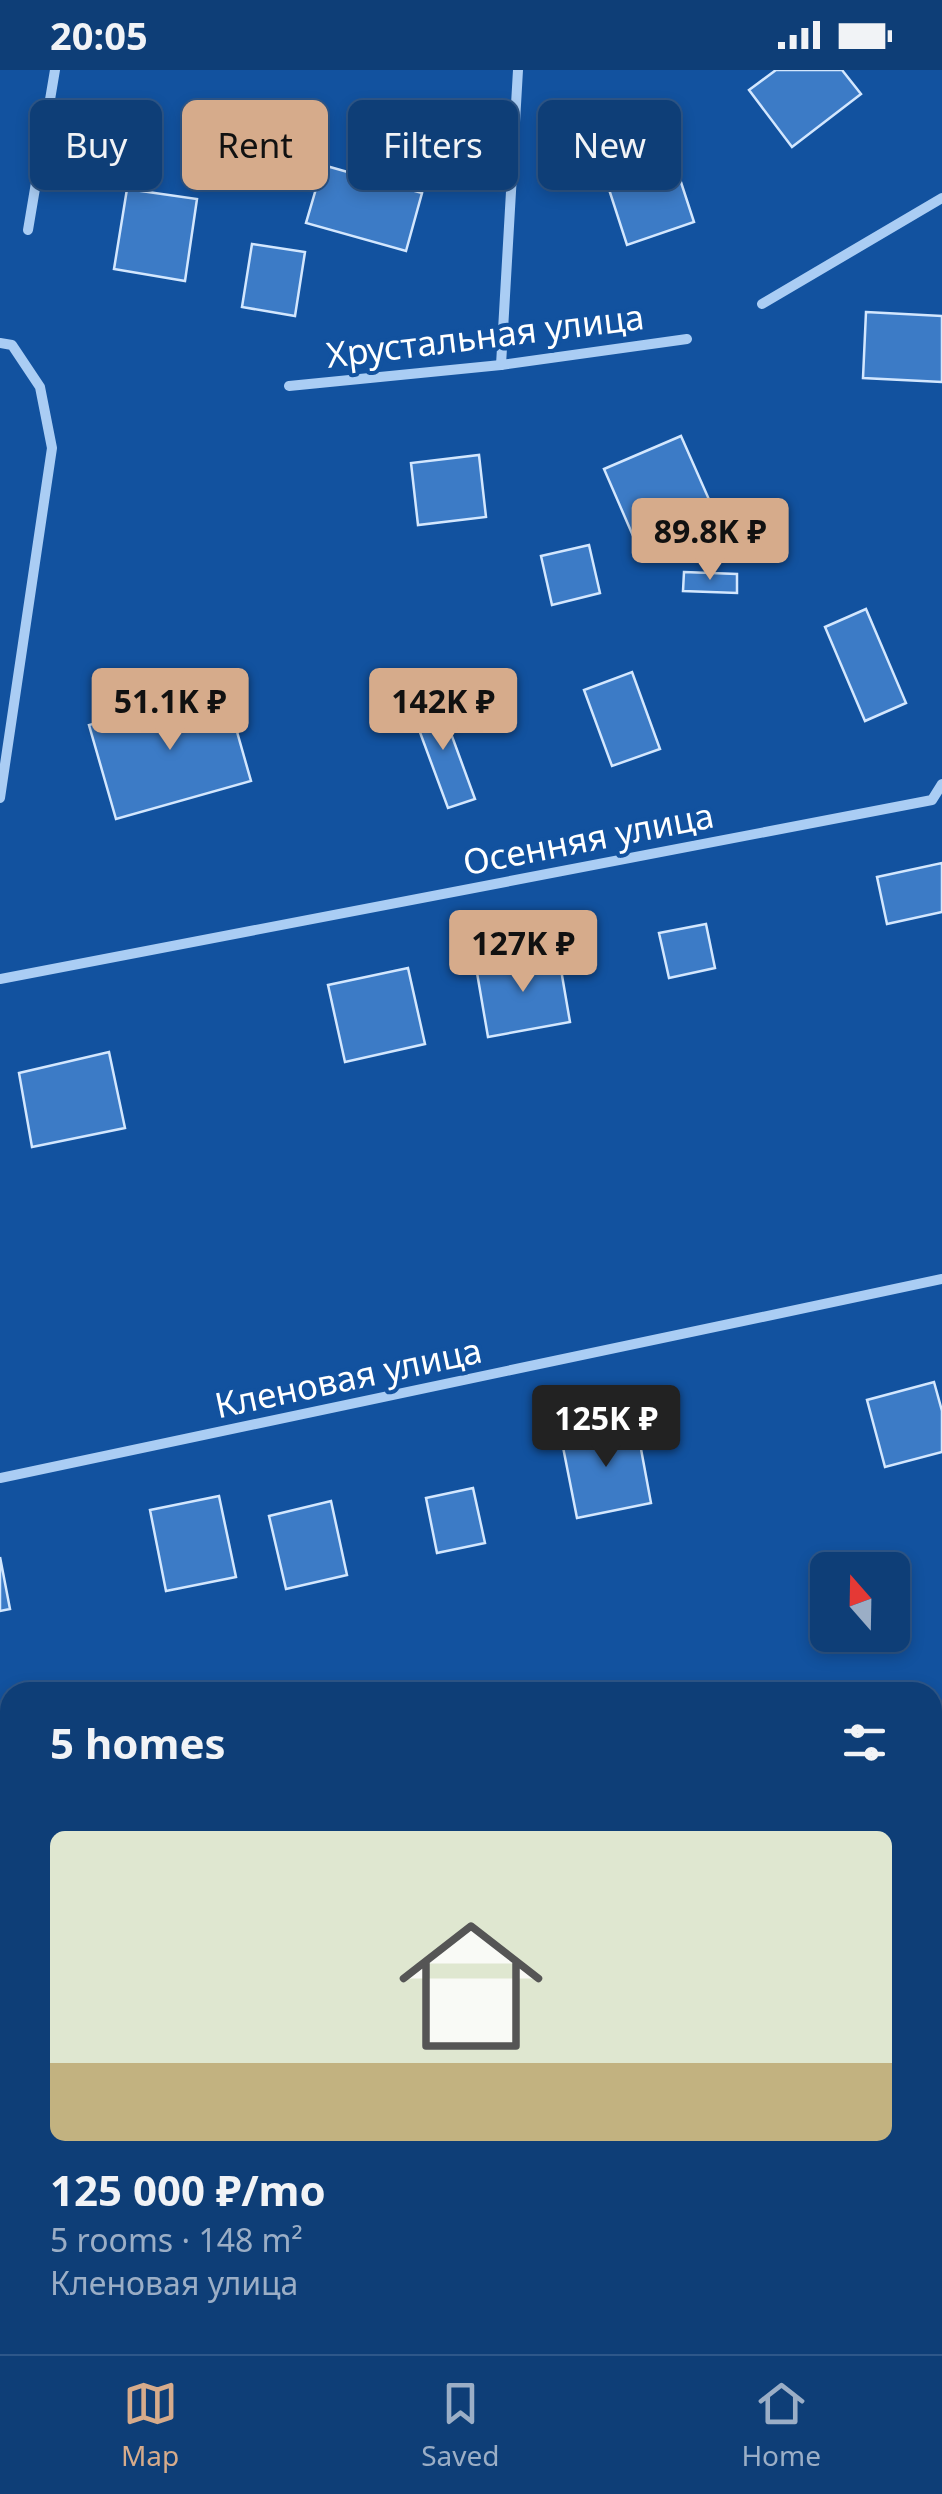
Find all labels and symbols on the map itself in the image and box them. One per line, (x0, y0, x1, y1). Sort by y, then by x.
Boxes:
street label: Хрустальная улица (323, 292, 647, 378)
pin: 89.8K ₽ (618, 498, 802, 583)
pin: 51.1K ₽ (78, 668, 262, 753)
pin: 142K ₽ (362, 668, 524, 753)
street label: Осенняя улица (459, 791, 717, 885)
pin: 127K ₽ (442, 910, 604, 995)
street label: Кленовая улица (210, 1326, 486, 1428)
pin: 125K ₽ (525, 1385, 687, 1470)
north arrow (810, 1552, 910, 1652)

